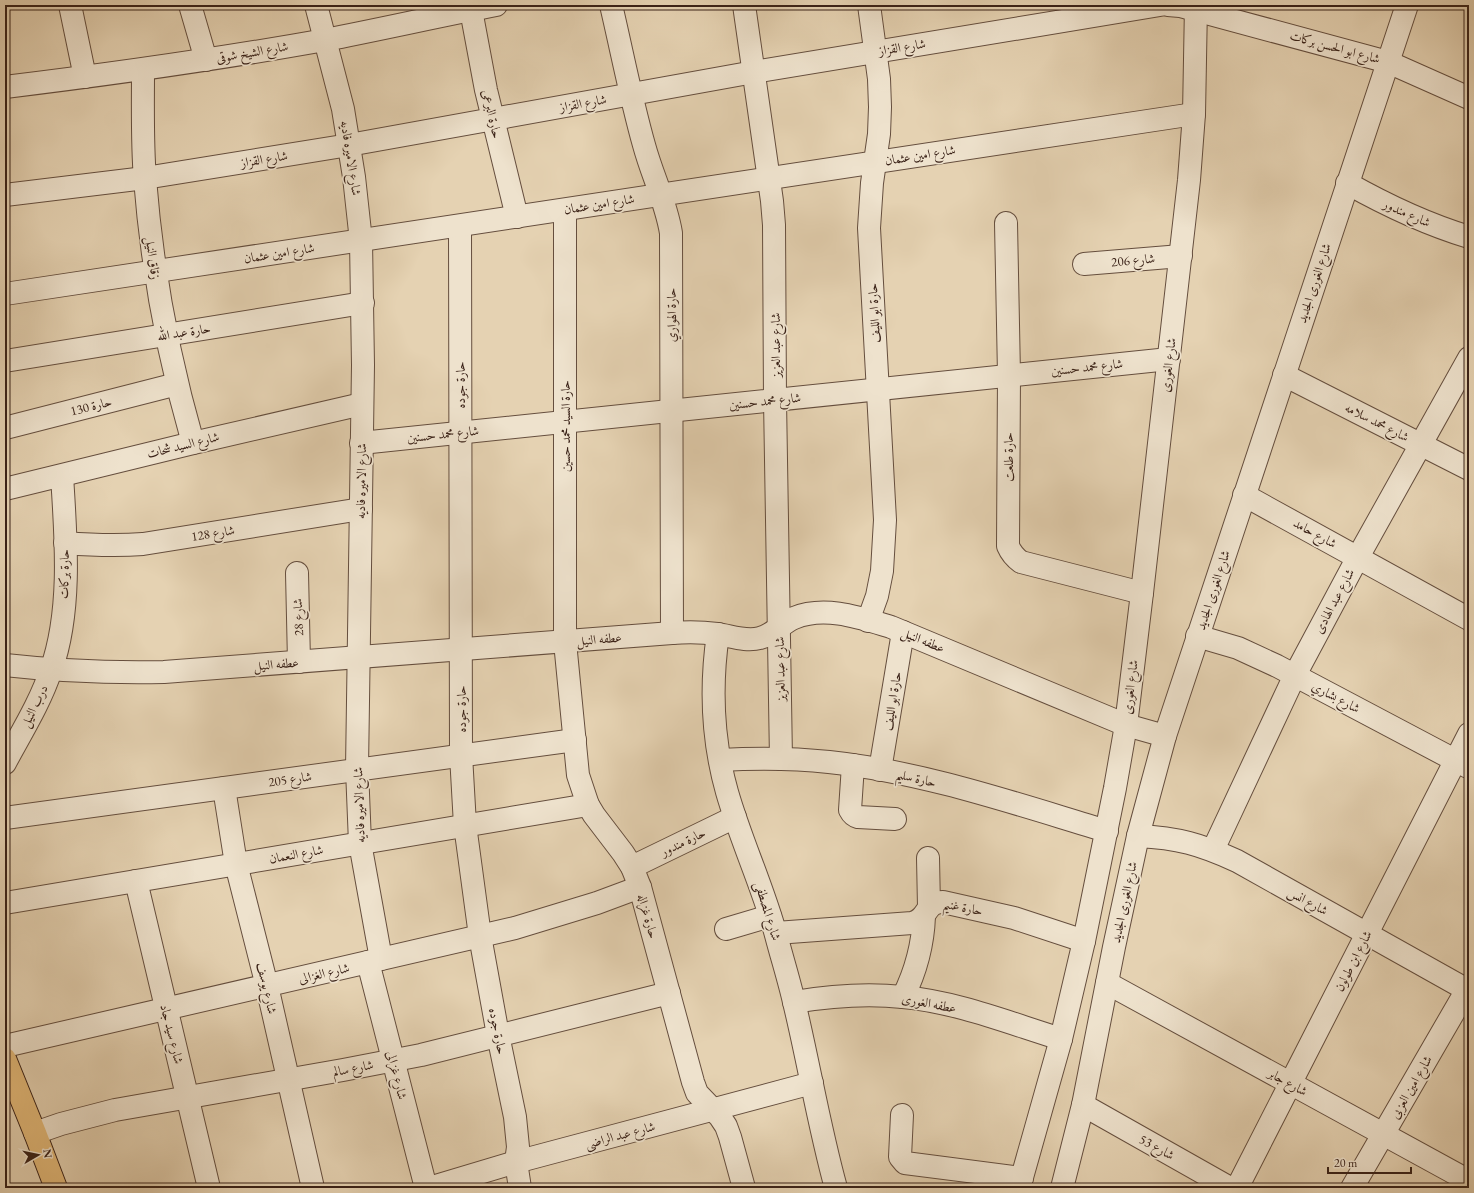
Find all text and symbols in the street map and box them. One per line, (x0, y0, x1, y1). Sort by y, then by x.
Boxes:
street label: شارع ابو الحسن بركات (1287, 27, 1382, 70)
street label: شارع القزاز (875, 35, 927, 62)
street label: شارع الشيخ شوقى (215, 37, 290, 70)
street label: حارة البرعى (478, 88, 506, 140)
street label: شارع القزاز (556, 90, 608, 119)
street label: شارع الاميره فاديه (334, 119, 365, 197)
street label: شارع امين عثمان (883, 141, 957, 172)
street label: شارع القزاز (237, 147, 289, 174)
street label: شارع امين عثمان (562, 190, 636, 221)
street label: شارع مندور (1378, 194, 1433, 234)
street label: زقاق النيل (141, 235, 164, 281)
street label: شارع امين عثمان (242, 239, 316, 270)
street label: شارع الغورى الجديد (1293, 241, 1338, 326)
street label: شارع 206 (1110, 250, 1156, 273)
street label: حارة ابو الليف (864, 283, 884, 343)
street label: حارة الهواري (663, 288, 682, 342)
street label: شارع عبد العزيز (767, 313, 787, 379)
street label: حارة عبد الله (156, 317, 212, 345)
street label: شارع الغورى (1156, 337, 1183, 394)
street label: شارع محمد حسنين (1050, 355, 1124, 382)
street label: حارة جوده (452, 361, 469, 409)
street label: حارة السيد محمد حسين (557, 380, 574, 472)
street label: شارع محمد حسنين (728, 389, 802, 416)
street label: حارة 130 (68, 393, 114, 419)
street label: شارع محمد سلامه (1341, 399, 1412, 448)
street label: شارع محمد حسنين (406, 422, 480, 449)
street label: شارع السيد شحات (145, 428, 222, 465)
street label: حارة طلعت (1000, 432, 1017, 482)
street label: شارع الاميره فاديه (352, 443, 373, 519)
street label: شارع حامد (1289, 514, 1340, 555)
street label: شارع 128 (190, 521, 236, 548)
street label: شارع الغورى الجديد (1192, 548, 1237, 633)
street label: حارة بركات (55, 549, 73, 599)
street label: شارع عبد الهادى (1310, 566, 1361, 638)
street label: شارع 28 (289, 598, 310, 636)
street label: عطفه النيل (898, 624, 947, 657)
street label: عطفه النيل (576, 629, 623, 650)
street label: شارع عبد العزيز (771, 636, 792, 704)
street label: عطفه النيل (253, 654, 300, 675)
street label: شارع الغورى (1118, 659, 1145, 716)
street label: حارة ابو الليف (879, 670, 905, 732)
street label: شارع بشاري (1307, 677, 1363, 719)
street label: درب النيل (16, 682, 53, 731)
street label: حارة جوده (453, 685, 470, 733)
street label: حارة سليم (893, 765, 938, 796)
street label: شارع الاميره فاديه (349, 767, 372, 843)
street label: شارع 205 (267, 768, 313, 793)
street label: حارة مندور (656, 824, 708, 861)
street label: شارع النعمان (268, 841, 325, 870)
street label: شارع الغورى الجديد (1107, 860, 1144, 945)
street label: شارع المصطفى (748, 879, 785, 943)
street label: شارع انس (1283, 883, 1331, 922)
street label: حارة غزاله (633, 892, 663, 941)
street label: حارة غنيم (941, 895, 984, 924)
street label: شارع ابن طولون (1330, 928, 1378, 996)
street label: شارع الغزالى (297, 959, 352, 990)
street label: شارع يوسف (250, 960, 281, 1016)
street label: عطفه الغورى (900, 989, 958, 1017)
street label: شارع سيد جاد (153, 1002, 188, 1066)
street label: حارة جوده (485, 1006, 511, 1056)
street label: شارع غزالى (380, 1049, 411, 1102)
street label: شارع امين العزبى (1386, 1052, 1439, 1123)
street label: شارع سالم (331, 1056, 375, 1083)
street label: شارع جابر (1262, 1063, 1311, 1102)
street label: شارع عبد الراضى (583, 1117, 658, 1155)
street label: شارع 53 (1135, 1130, 1178, 1166)
north arrow (18, 1135, 58, 1175)
text: N (40, 1148, 56, 1159)
scale bar (1328, 1149, 1411, 1175)
text: 20 m (1334, 1155, 1358, 1171)

